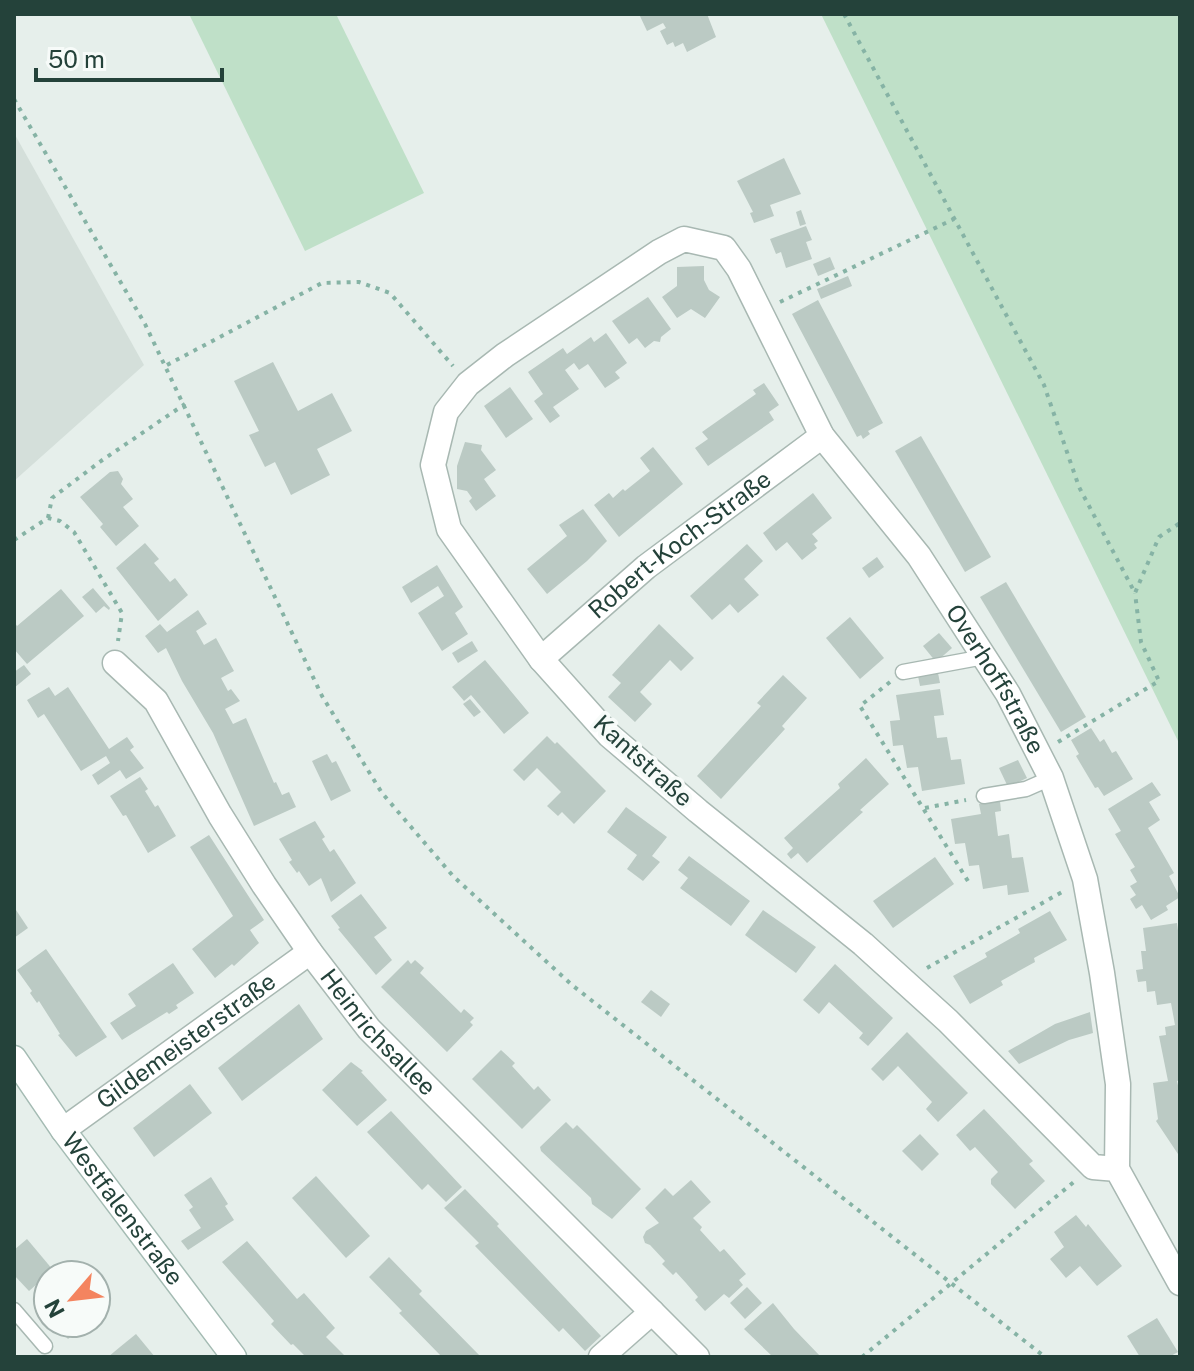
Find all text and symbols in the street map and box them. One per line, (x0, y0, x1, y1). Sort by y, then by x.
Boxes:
scale bar (36, 32, 222, 82)
text: 50 m (48, 45, 105, 73)
street label: Robert-Koch-Straße (582, 464, 776, 624)
street label: Overhoffstraße (941, 599, 1051, 758)
street label: Kantstraße (589, 709, 699, 812)
street label: Heinrichsallee (315, 963, 442, 1101)
street label: Gildemeisterstraße (91, 967, 281, 1114)
street label: Westfalenstraße (57, 1127, 190, 1290)
north arrow (32, 1259, 112, 1339)
text: N (39, 1295, 70, 1322)

